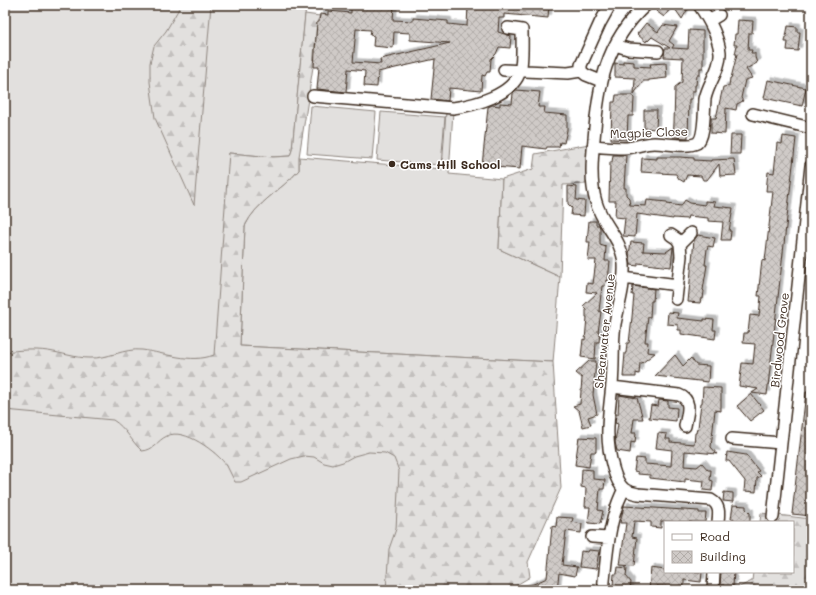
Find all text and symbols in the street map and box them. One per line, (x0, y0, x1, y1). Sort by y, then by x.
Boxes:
street label: Magpie Close (610, 123, 688, 141)
place label: Cams Hill School (400, 156, 500, 172)
marker: Cams Hill School (387, 159, 397, 169)
street label: Shearwater Avenue (590, 273, 618, 389)
street label: Birdwood Grove (766, 292, 792, 388)
legend (664, 521, 794, 573)
text: Road (700, 528, 730, 544)
text: Building (700, 548, 746, 564)

